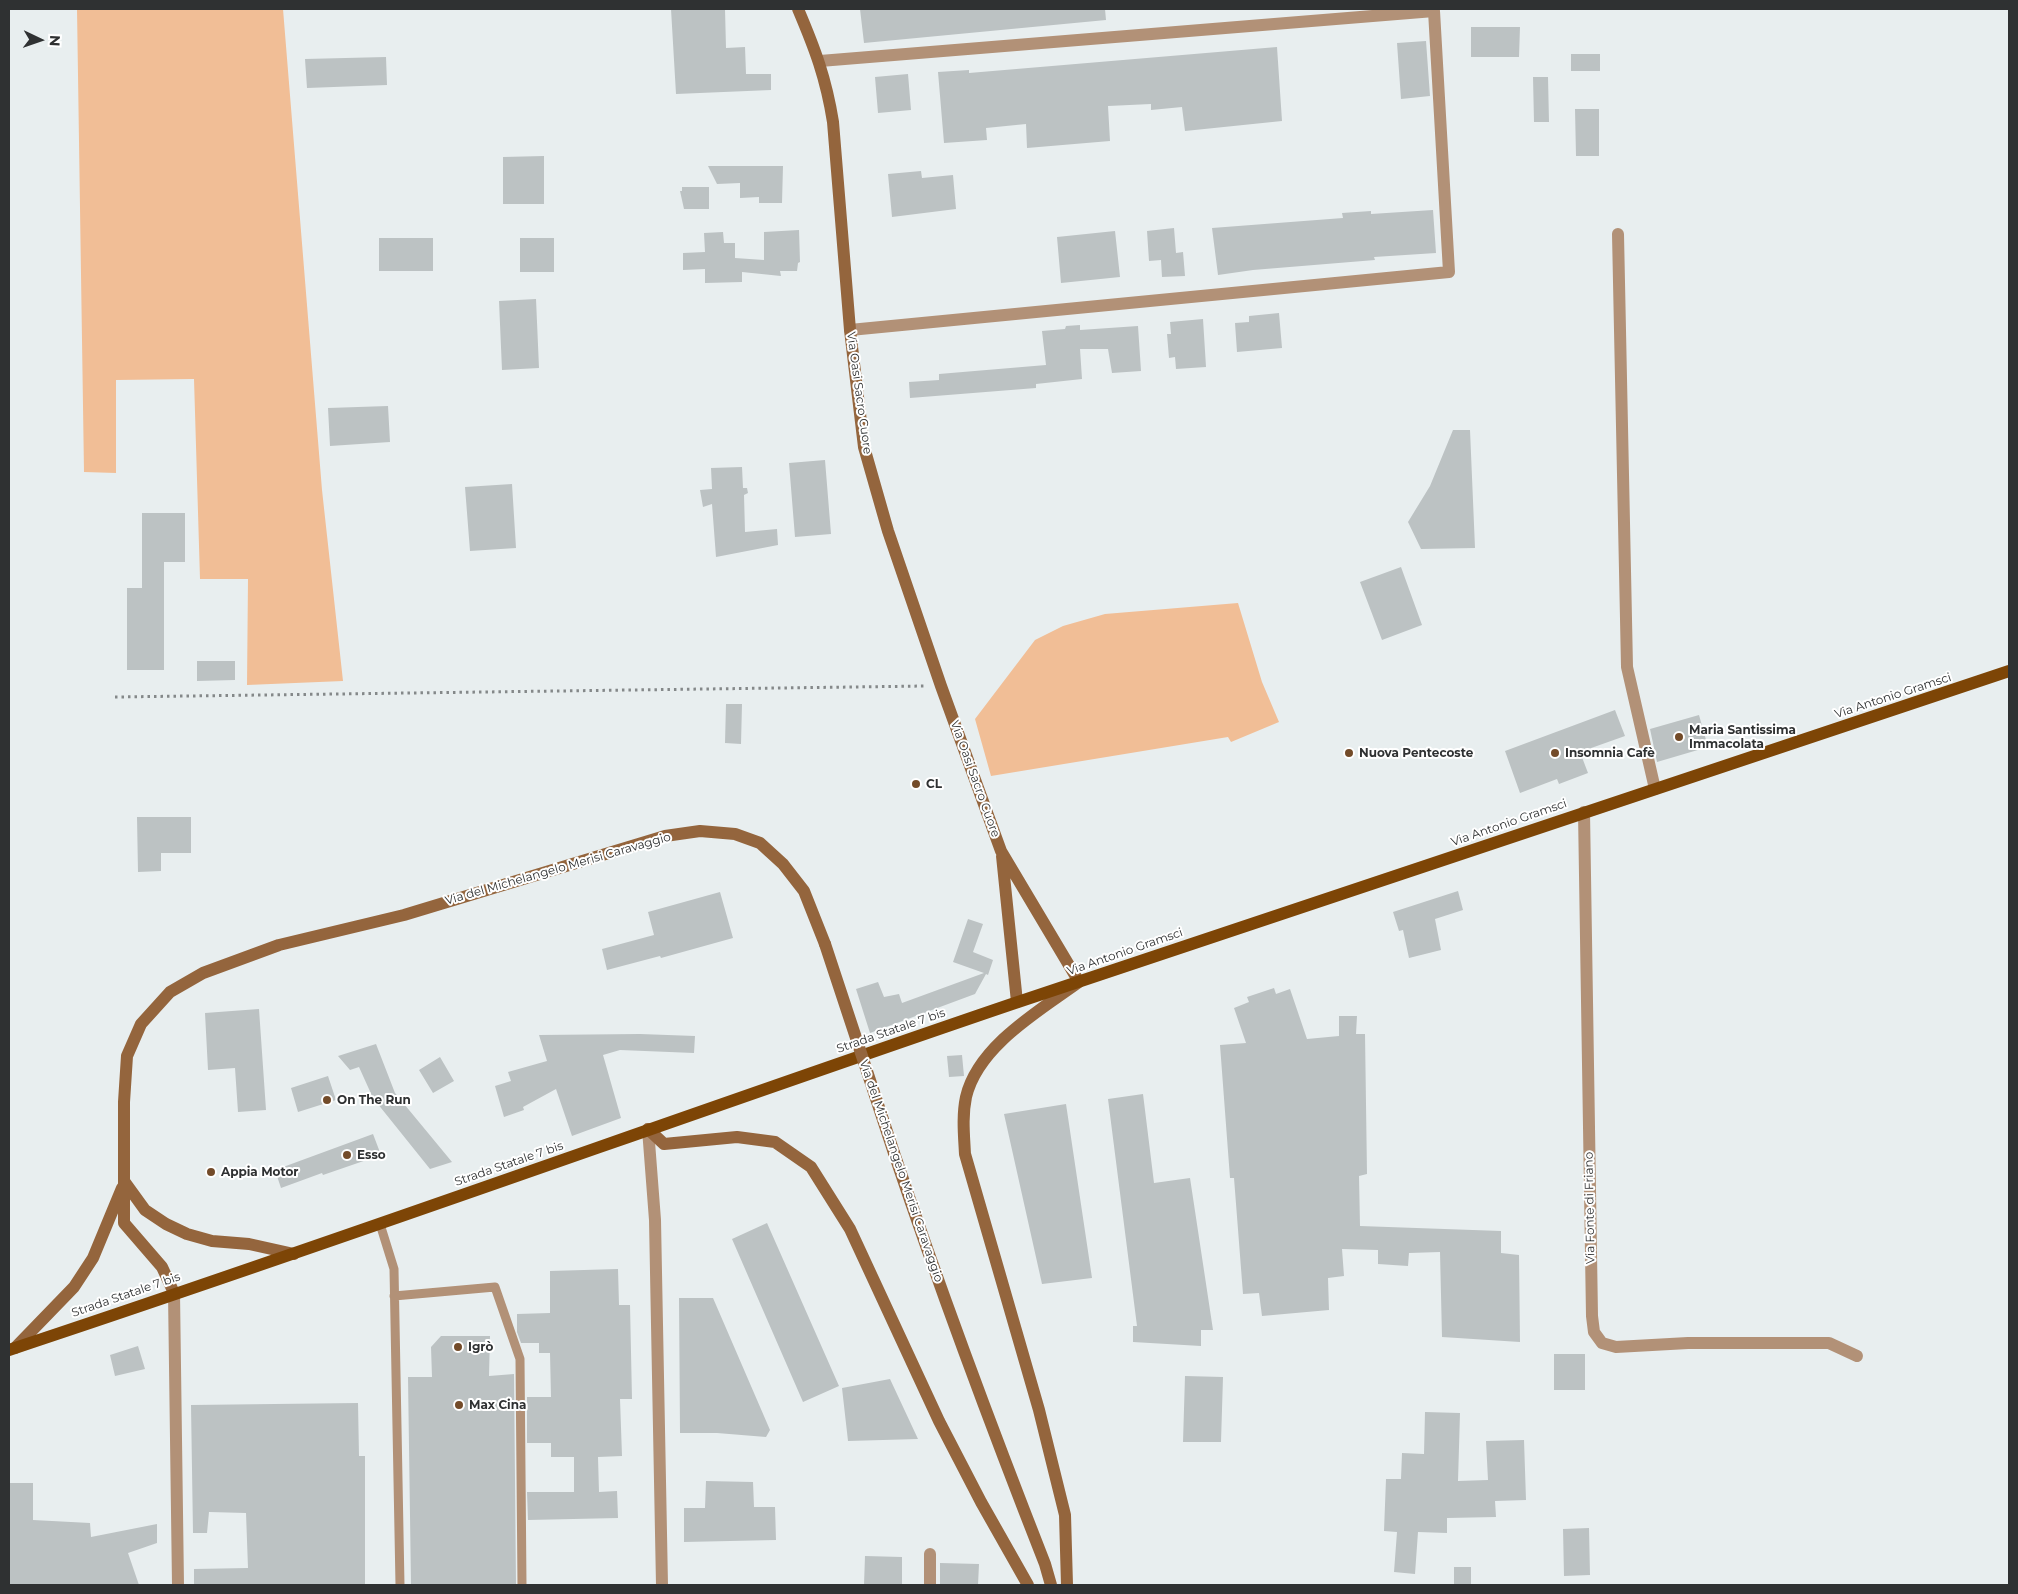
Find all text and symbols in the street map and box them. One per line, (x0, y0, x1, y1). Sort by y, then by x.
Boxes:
north arrow (15, 15, 65, 65)
text: N (46, 35, 64, 47)
street label: Via Oasi Sacro Cuore (843, 331, 875, 455)
street label: Via Antonio Gramsci (1833, 670, 1953, 722)
street label: Via Oasi Sacro Cuore (947, 719, 1003, 839)
place label: Maria Santissima Immacolata (1689, 723, 1796, 751)
marker: Maria Santissima Immacolata (1673, 731, 1685, 743)
place label: Nuova Pentecoste (1359, 746, 1473, 760)
place label: Insomnia Cafè (1565, 746, 1655, 760)
marker: Nuova Pentecoste (1343, 747, 1355, 759)
marker: Insomnia Cafè (1549, 747, 1561, 759)
place label: CL (926, 777, 942, 791)
marker: CL (910, 778, 922, 790)
street label: Via Antonio Gramsci (1449, 796, 1569, 850)
street label: Via del Michelangelo Merisi Caravaggio (444, 830, 672, 908)
street label: Via Antonio Gramsci (1065, 925, 1185, 979)
street label: Strada Statale 7 bis (835, 1006, 947, 1056)
street label: Via del Michelangelo Merisi Caravaggio (856, 1058, 946, 1284)
place label: On The Run (337, 1093, 411, 1107)
marker: On The Run (321, 1094, 333, 1106)
street label: Strada Statale 7 bis (453, 1139, 565, 1189)
place label: Esso (357, 1148, 386, 1162)
marker: Esso (341, 1149, 353, 1161)
street label: Via Fonte di Friano (1582, 1152, 1598, 1264)
place label: Appia Motor (221, 1165, 299, 1179)
marker: Appia Motor (205, 1166, 217, 1178)
street label: Strada Statale 7 bis (70, 1270, 182, 1320)
place label: Igrò (468, 1340, 493, 1354)
marker: Igrò (452, 1341, 464, 1353)
place label: Max Cina (469, 1398, 526, 1412)
marker: Max Cina (453, 1399, 465, 1411)

